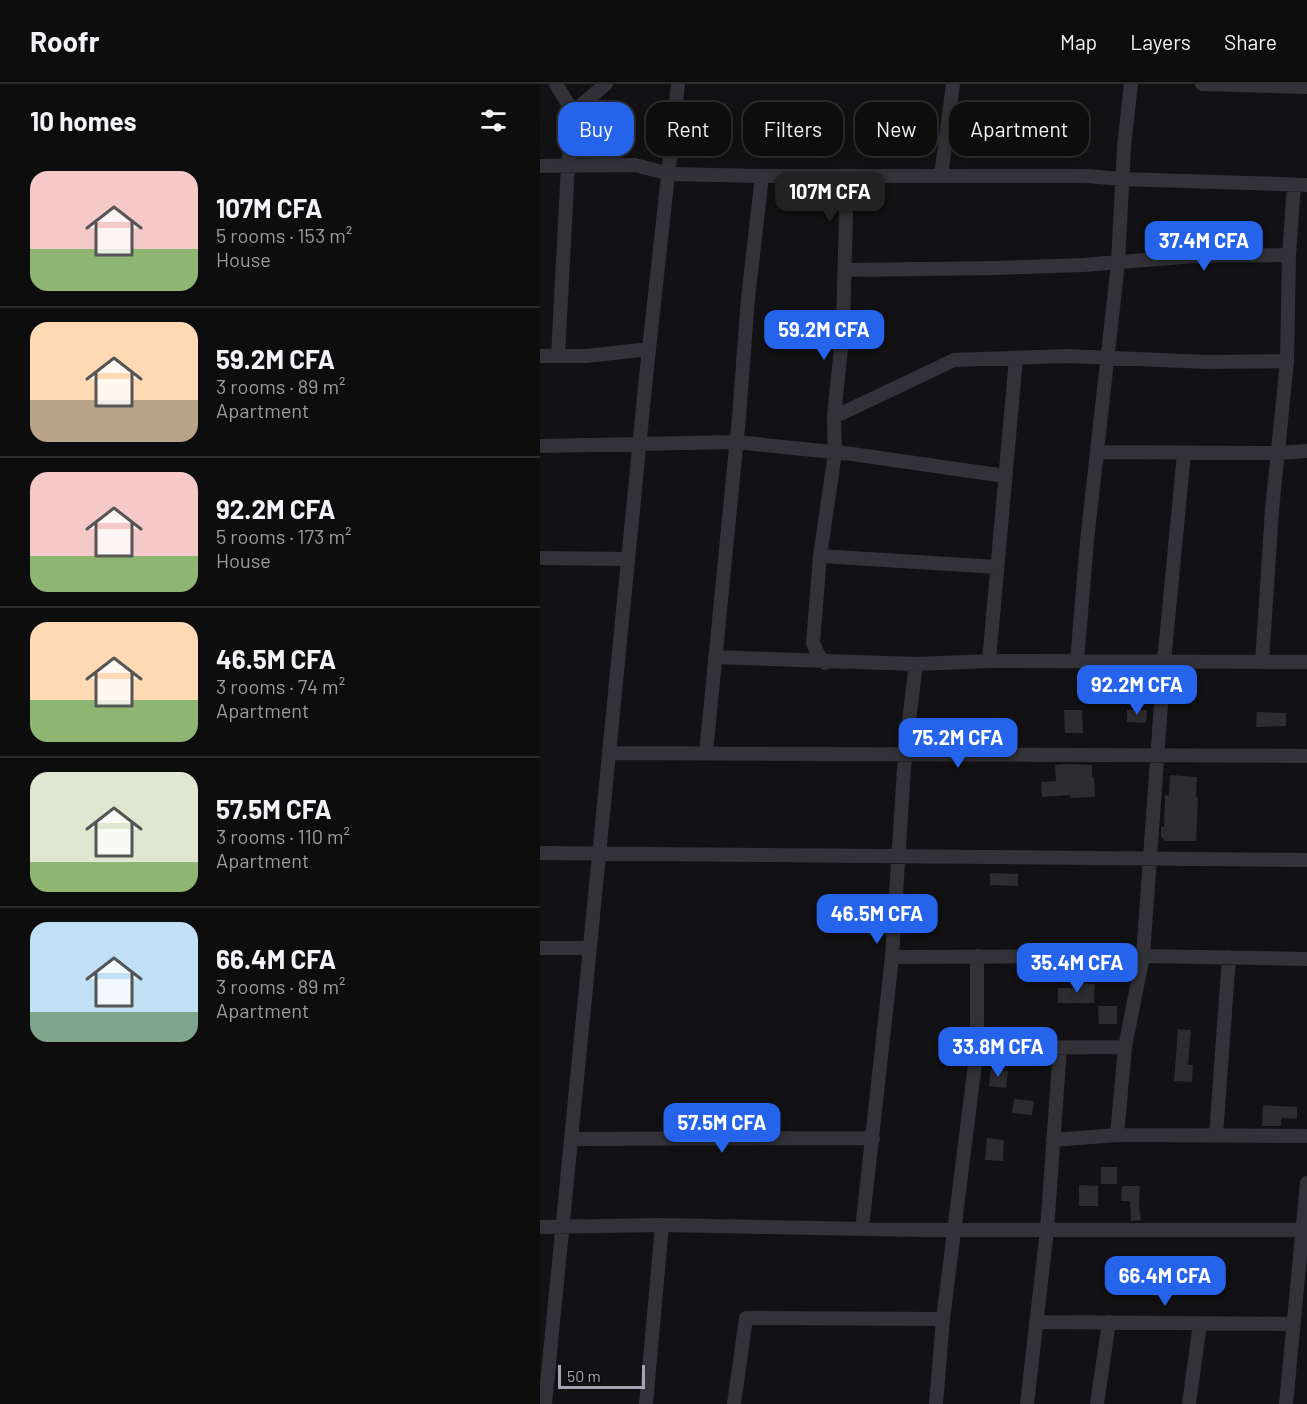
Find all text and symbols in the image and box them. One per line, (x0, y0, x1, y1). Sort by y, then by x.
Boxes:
text: Roofr (30, 24, 99, 58)
text: Map (1060, 29, 1097, 54)
text: Layers (1130, 29, 1191, 54)
text: Share (1224, 29, 1277, 54)
chip: Buy (558, 102, 634, 156)
chip: Rent (646, 102, 731, 156)
chip: Filters (743, 102, 843, 156)
chip: New (855, 102, 937, 156)
chip: Apartment (949, 102, 1089, 156)
icon: filters (477, 104, 510, 137)
text: 10 homes (30, 105, 137, 136)
pin: 107M CFA (768, 172, 892, 223)
text: 107M CFA (789, 179, 871, 203)
text: 107M CFA (216, 192, 323, 223)
icon: home (78, 195, 150, 267)
pin: 37.4M CFA (1135, 221, 1273, 272)
text: 5 rooms · 153 m² (216, 223, 352, 247)
text: 37.4M CFA (1159, 228, 1249, 252)
text: House (216, 247, 271, 271)
pin: 59.2M CFA (755, 310, 893, 361)
text: 59.2M CFA (778, 317, 870, 341)
text: 59.2M CFA (216, 343, 335, 374)
icon: home (78, 346, 150, 418)
text: 3 rooms · 89 m² (216, 374, 346, 398)
text: Apartment (216, 398, 309, 422)
text: 92.2M CFA (216, 493, 336, 524)
icon: home (78, 496, 150, 568)
text: 5 rooms · 173 m² (216, 524, 351, 548)
text: House (216, 548, 271, 572)
text: 46.5M CFA (216, 643, 336, 674)
icon: home (78, 646, 150, 718)
pin: 92.2M CFA (1068, 665, 1206, 716)
text: 92.2M CFA (1091, 672, 1183, 696)
text: 3 rooms · 74 m² (216, 674, 345, 698)
text: Apartment (216, 698, 309, 722)
pin: 75.2M CFA (889, 718, 1027, 769)
text: 75.2M CFA (913, 725, 1003, 749)
text: 57.5M CFA (216, 793, 332, 824)
icon: home (78, 796, 150, 868)
text: 3 rooms · 110 m² (216, 824, 350, 848)
text: Apartment (216, 848, 309, 872)
pin: 46.5M CFA (808, 894, 946, 945)
text: 46.5M CFA (831, 901, 923, 925)
text: 66.4M CFA (216, 943, 336, 974)
pin: 35.4M CFA (1008, 943, 1146, 994)
icon: home (78, 946, 150, 1018)
text: 35.4M CFA (1031, 950, 1123, 974)
text: 3 rooms · 89 m² (216, 974, 346, 998)
text: Apartment (216, 998, 309, 1022)
pin: 33.8M CFA (929, 1027, 1067, 1078)
text: 33.8M CFA (952, 1034, 1044, 1058)
pin: 57.5M CFA (653, 1103, 791, 1154)
text: 57.5M CFA (677, 1110, 767, 1134)
pin: 66.4M CFA (1096, 1256, 1234, 1307)
text: 66.4M CFA (1119, 1263, 1211, 1287)
scale bar (558, 1362, 645, 1390)
text: 50 m (567, 1366, 601, 1385)

